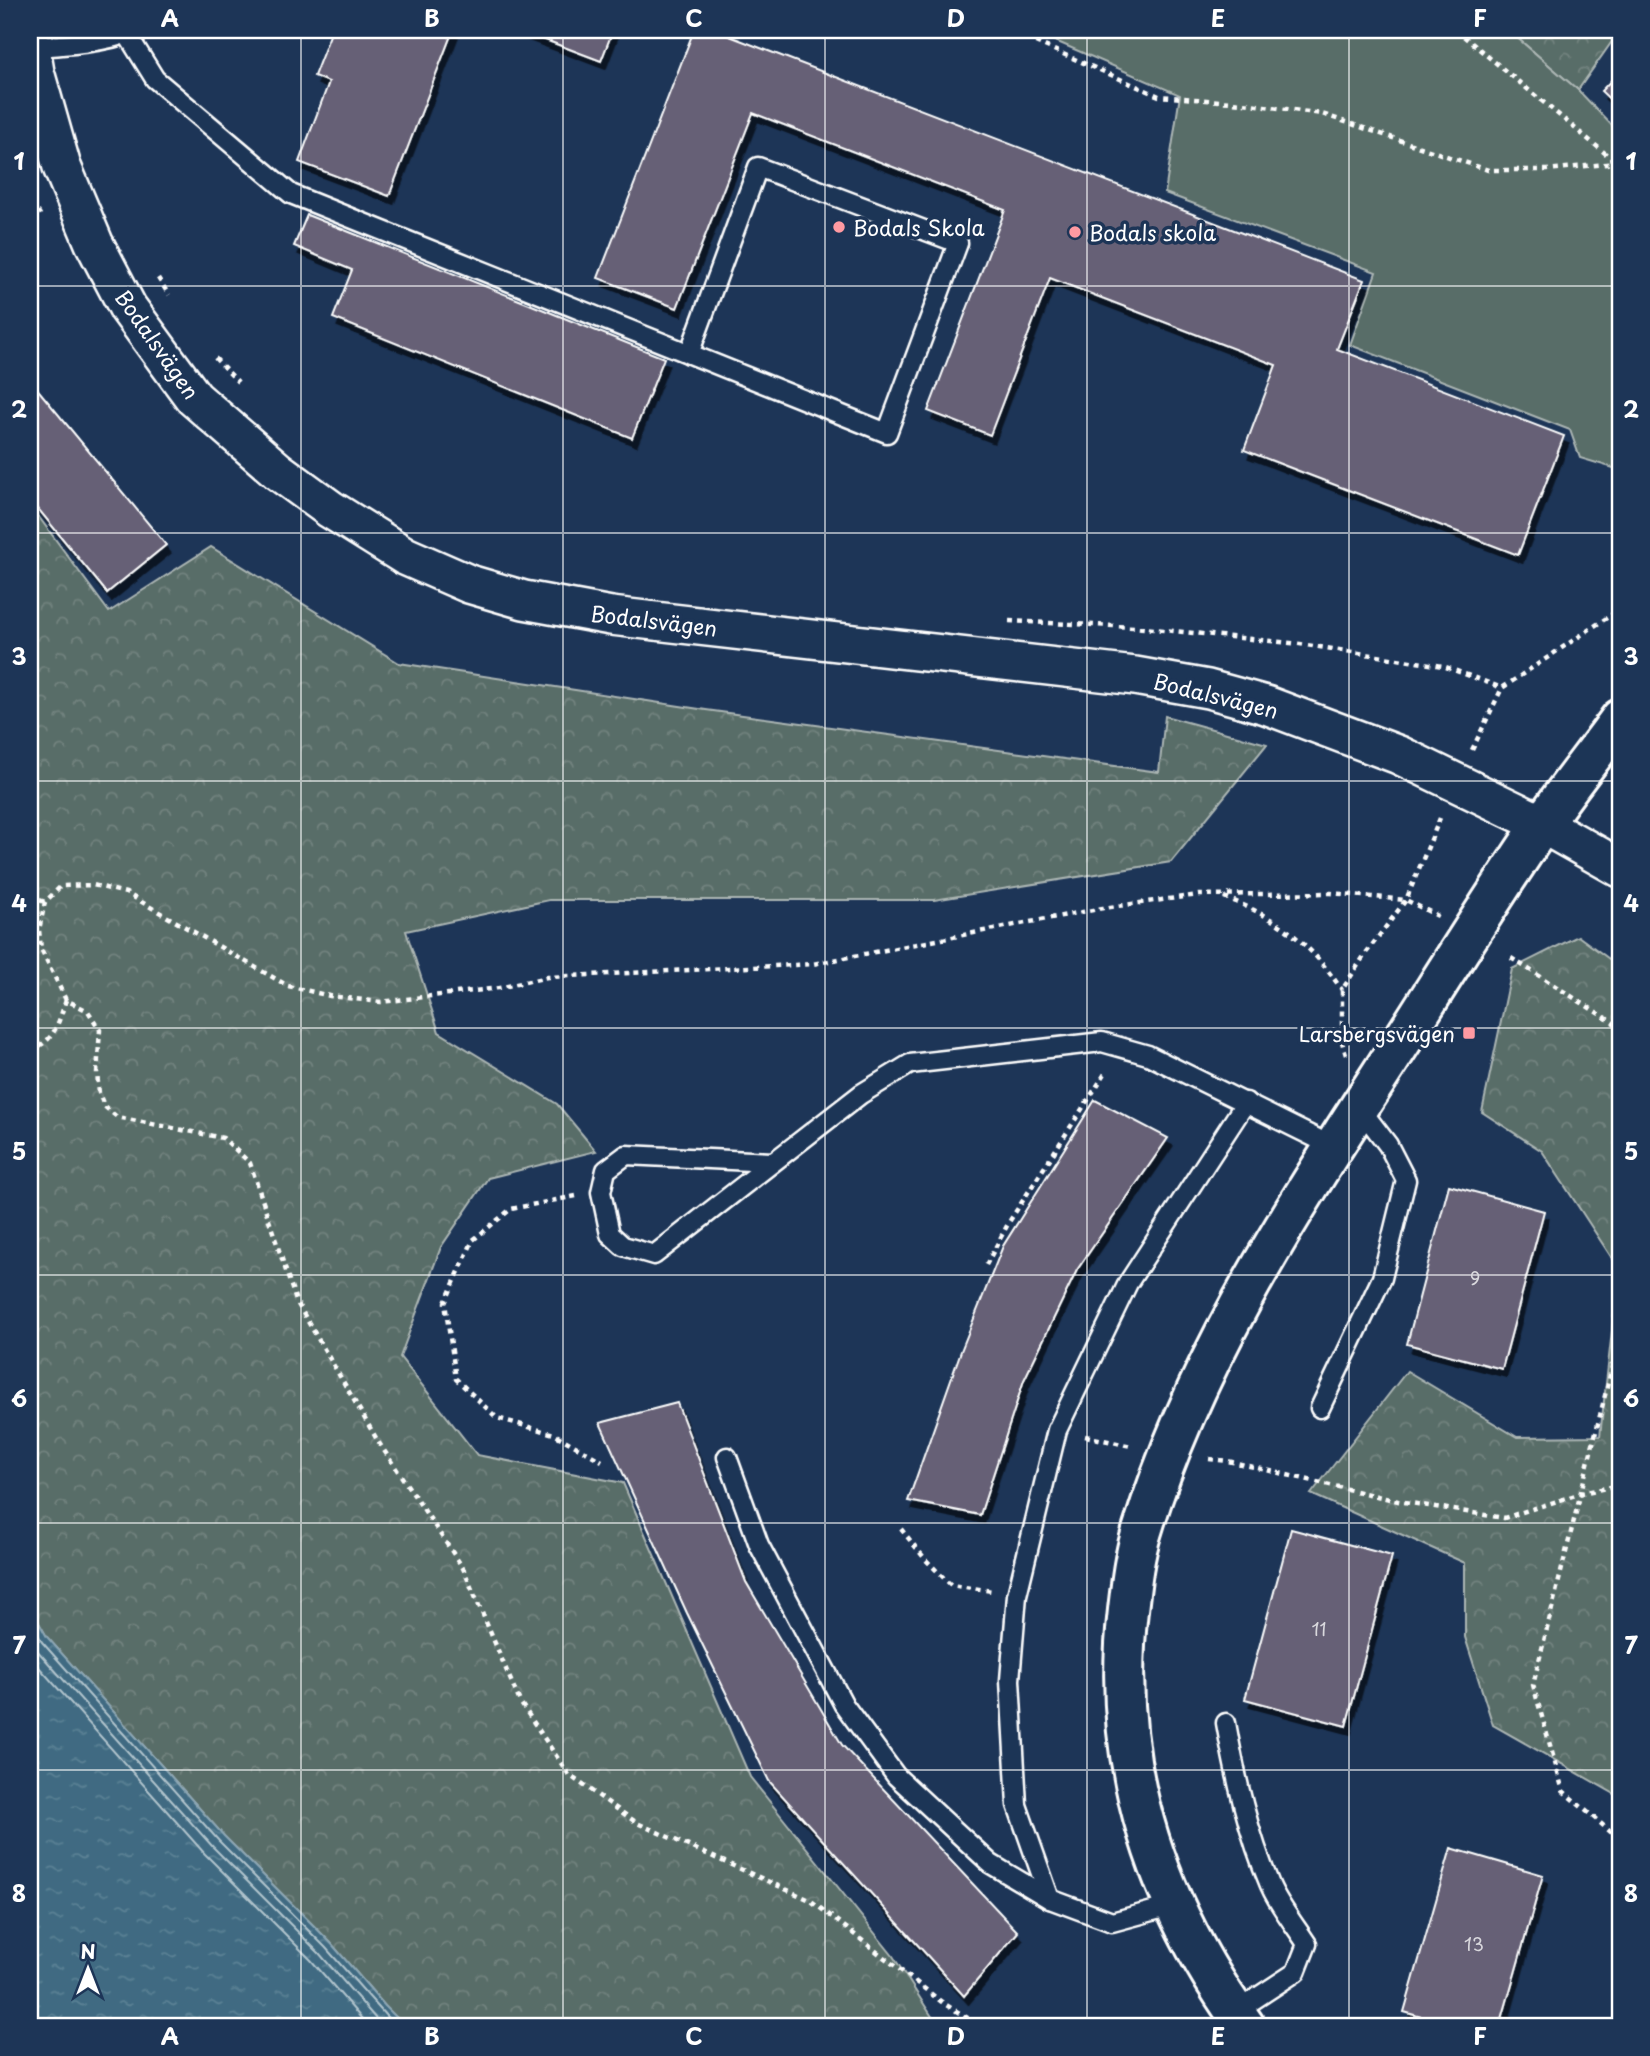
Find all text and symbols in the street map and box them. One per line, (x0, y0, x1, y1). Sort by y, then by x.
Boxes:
text: A (161, 0, 179, 35)
text: B (424, 0, 440, 35)
text: C (685, 0, 703, 35)
text: D (947, 0, 965, 35)
text: E (1211, 0, 1225, 35)
text: F (1473, 0, 1487, 35)
text: 1 (14, 143, 25, 178)
text: 1 (1626, 143, 1637, 178)
place label: Bodals Skola (853, 211, 985, 243)
place label: Bodals skola (1089, 216, 1216, 248)
marker: Bodals Skola (831, 219, 847, 235)
marker: Bodals skola (1067, 224, 1083, 240)
street label: Bodalsvägen (108, 283, 208, 405)
text: 2 (11, 391, 27, 426)
text: 2 (1623, 391, 1639, 426)
street label: Bodalsvägen (589, 596, 719, 644)
text: 3 (11, 638, 27, 673)
text: 3 (1623, 638, 1639, 673)
street label: Bodalsvägen (1150, 664, 1282, 726)
text: 4 (11, 885, 27, 920)
text: 4 (1623, 885, 1639, 920)
place label: Larsbergsvägen (1299, 1017, 1455, 1049)
marker: Larsbergsvägen (1461, 1025, 1477, 1041)
text: 5 (12, 1133, 26, 1168)
text: 5 (1624, 1133, 1638, 1168)
house number: 9 (1470, 1264, 1480, 1291)
text: 6 (11, 1380, 27, 1415)
text: 6 (1623, 1380, 1639, 1415)
house number: 11 (1311, 1615, 1327, 1642)
text: 7 (12, 1627, 26, 1662)
text: 7 (1624, 1627, 1638, 1662)
text: 8 (12, 1875, 26, 1910)
text: 8 (1624, 1875, 1638, 1910)
house number: 13 (1464, 1930, 1484, 1957)
north arrow (52, 1934, 122, 2004)
text: N (80, 1937, 96, 1965)
text: A (161, 2018, 179, 2053)
text: B (424, 2018, 440, 2053)
text: C (685, 2018, 703, 2053)
text: D (947, 2018, 965, 2053)
text: E (1211, 2018, 1225, 2053)
text: F (1473, 2018, 1487, 2053)

